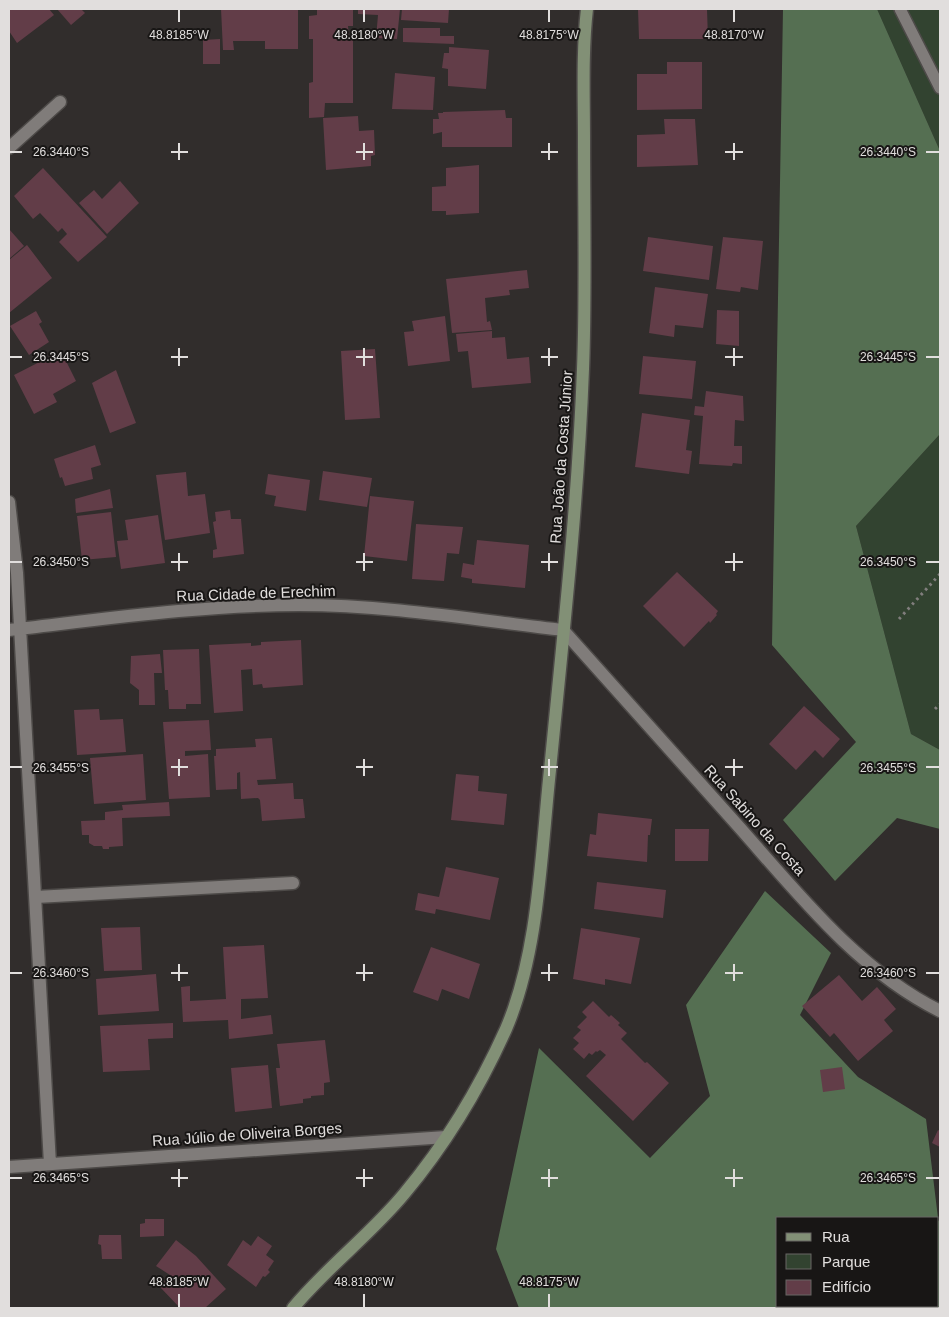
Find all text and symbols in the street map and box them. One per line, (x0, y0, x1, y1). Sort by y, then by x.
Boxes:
text: 48.8185°W (149, 28, 209, 42)
text: 48.8180°W (334, 28, 394, 42)
text: 48.8175°W (519, 28, 579, 42)
text: 48.8170°W (704, 28, 764, 42)
text: 26.3440°S (33, 145, 89, 159)
text: 26.3440°S (860, 145, 916, 159)
text: 26.3445°S (33, 350, 89, 364)
text: 26.3445°S (860, 350, 916, 364)
street label: Rua João da Costa Júnior (546, 370, 576, 544)
text: 26.3450°S (33, 555, 89, 569)
text: 26.3450°S (860, 555, 916, 569)
street label: Rua Cidade de Erechim (176, 582, 336, 604)
text: 26.3455°S (33, 761, 89, 775)
street label: Rua Sabino da Costa (701, 761, 809, 879)
text: 26.3455°S (860, 761, 916, 775)
text: 26.3460°S (33, 966, 89, 980)
text: 26.3460°S (860, 966, 916, 980)
street label: Rua Júlio de Oliveira Borges (152, 1119, 342, 1149)
text: 26.3465°S (33, 1171, 89, 1185)
text: 26.3465°S (860, 1171, 916, 1185)
legend (776, 1217, 939, 1307)
text: Rua (822, 1228, 850, 1245)
text: Parque (822, 1253, 870, 1270)
text: 48.8185°W (149, 1275, 209, 1289)
text: 48.8180°W (334, 1275, 394, 1289)
text: 48.8175°W (519, 1275, 579, 1289)
text: Edifício (822, 1278, 871, 1295)

